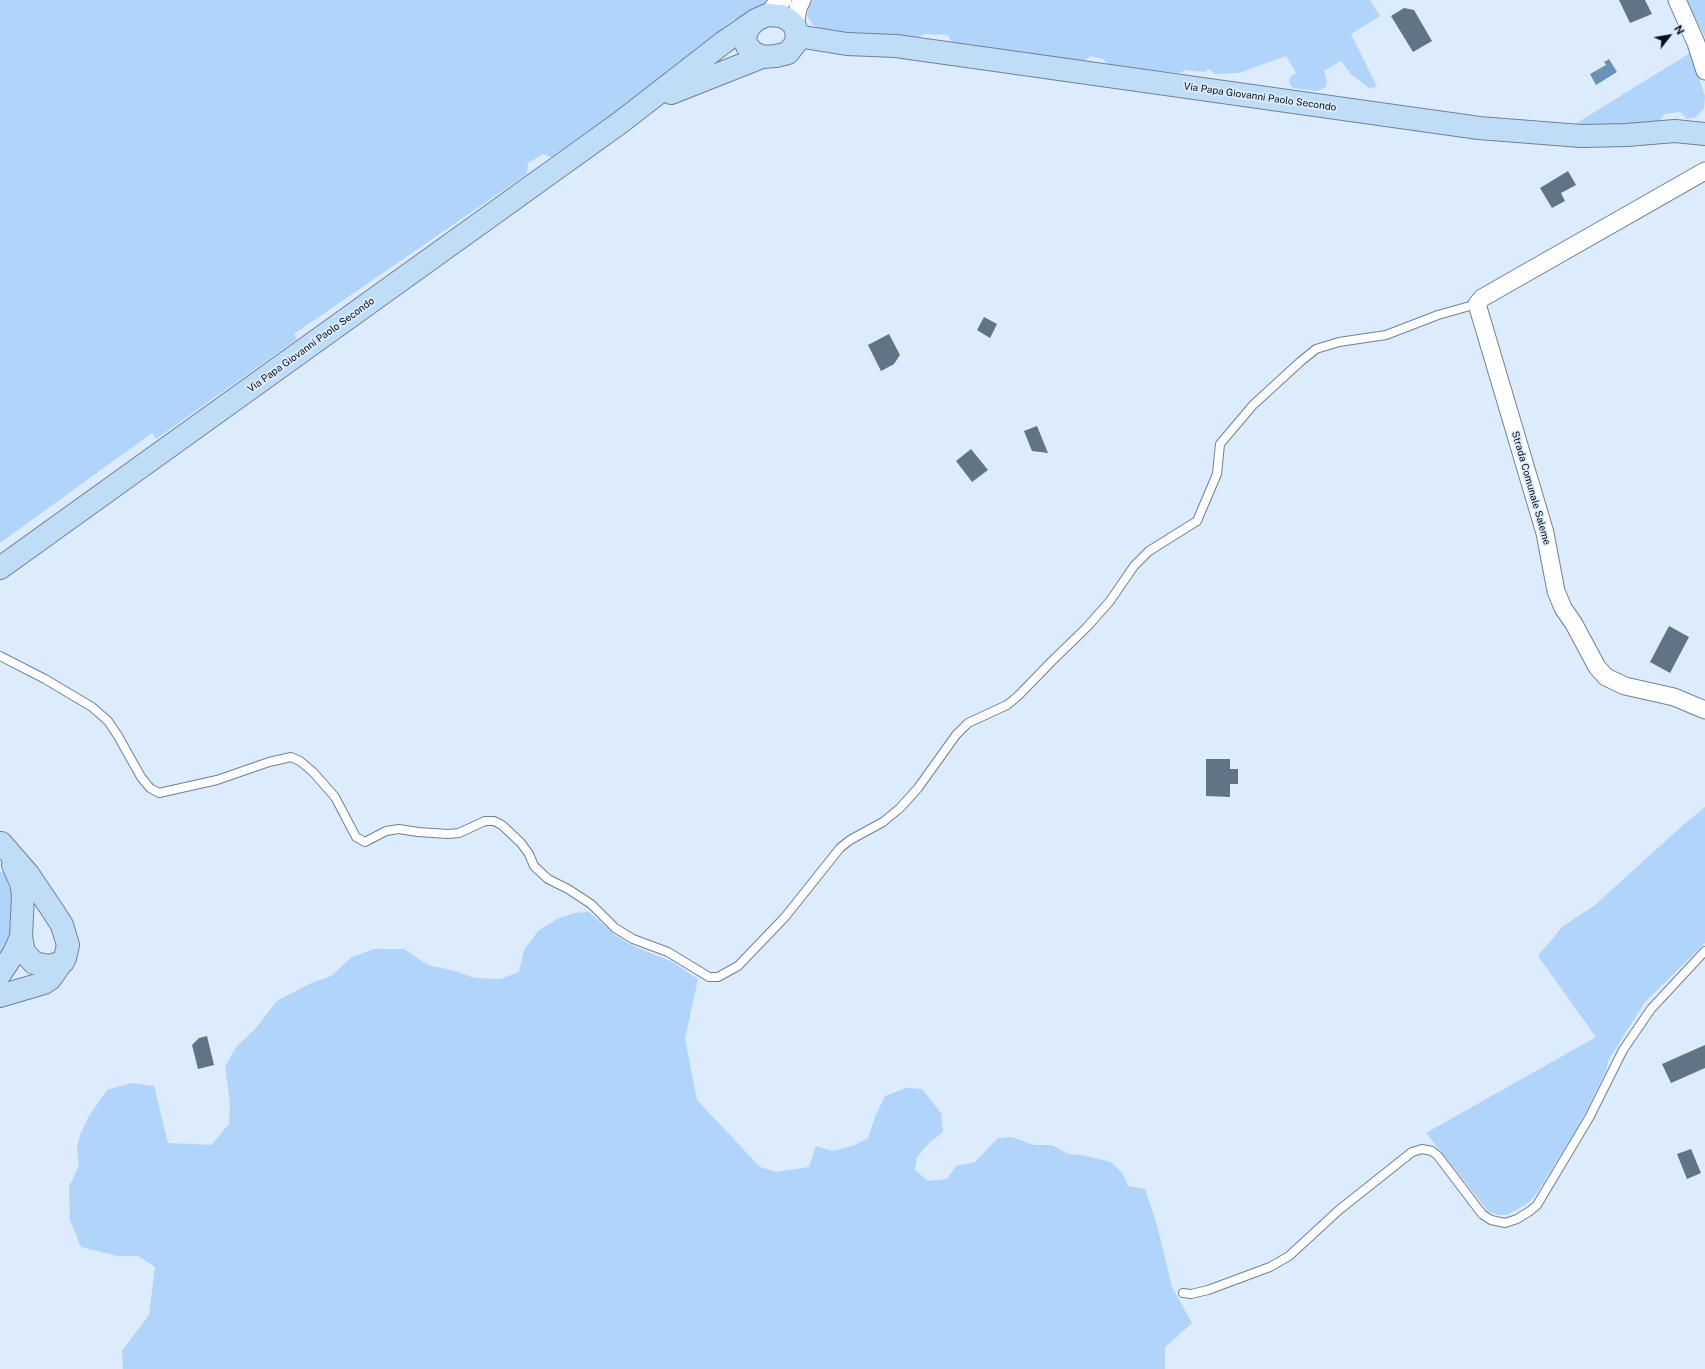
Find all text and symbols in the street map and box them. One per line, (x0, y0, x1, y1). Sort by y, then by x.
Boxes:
north arrow (1649, 16, 1689, 56)
text: N (1672, 23, 1687, 37)
street label: Via Papa Giovanni Paolo Secondo (1183, 80, 1337, 114)
street label: Via Papa Giovanni Paolo Secondo (245, 295, 377, 395)
street label: Strada Comunale Saleme (1509, 430, 1553, 546)

